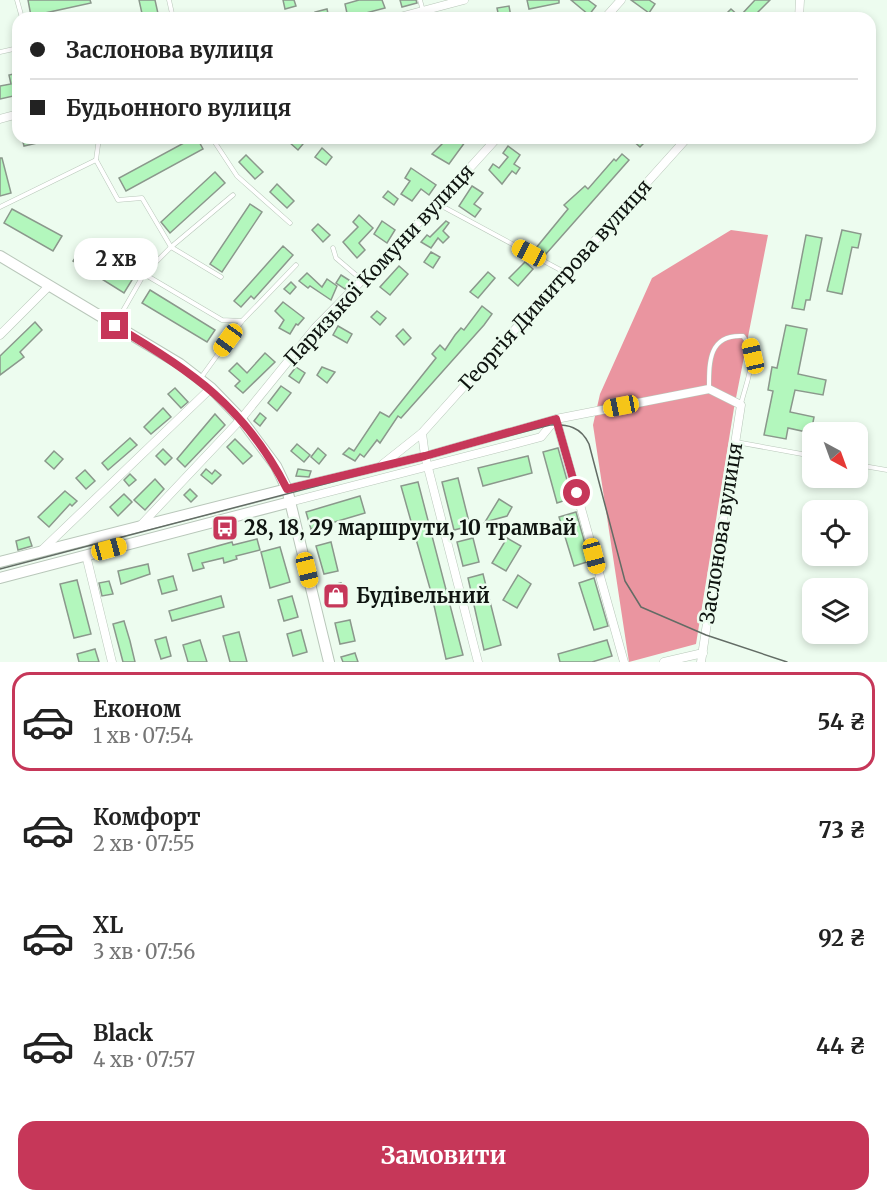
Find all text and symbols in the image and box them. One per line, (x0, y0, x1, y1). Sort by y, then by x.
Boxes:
text: Заслонова вулиця (66, 36, 274, 64)
text: Будьонного вулиця (66, 94, 291, 122)
street label: Паризької Комуни вулиця (279, 159, 479, 371)
street label: Георгія Димитрова вулиця (453, 174, 656, 395)
car (509, 237, 549, 269)
callout: 2 хв (73, 239, 157, 281)
text: 2 хв (95, 246, 137, 271)
route end (101, 312, 128, 339)
car (210, 320, 246, 360)
car (740, 336, 766, 376)
car (602, 394, 640, 418)
north arrow (802, 422, 868, 488)
map controls (802, 422, 868, 644)
street label: Заслонова вулиця (694, 440, 747, 625)
route start (563, 479, 590, 506)
button: locate (802, 500, 868, 566)
bus stop icon: 28, 18, 29 маршрути, 10 трамвай (210, 513, 240, 543)
place label: 28, 18, 29 маршрути, 10 трамвай (244, 515, 577, 541)
car (89, 536, 129, 562)
car (581, 536, 607, 576)
car (294, 550, 320, 590)
button: layers (802, 578, 868, 644)
shop icon: Будівельний (321, 581, 351, 611)
place label: Будівельний (356, 583, 490, 608)
icon: car (21, 695, 75, 749)
text: Економ (93, 695, 181, 723)
text: 54 ₴ (818, 708, 866, 736)
text: 1 хв · 07:54 (93, 723, 193, 748)
icon: car (21, 803, 75, 857)
text: Комфорт (93, 803, 201, 831)
text: 73 ₴ (819, 816, 866, 844)
text: 2 хв · 07:55 (93, 831, 195, 856)
icon: car (21, 911, 75, 965)
text: XL (93, 911, 123, 939)
text: 92 ₴ (818, 924, 866, 952)
text: 3 хв · 07:56 (93, 939, 195, 964)
icon: car (21, 1019, 75, 1073)
text: Black (93, 1019, 153, 1047)
text: 44 ₴ (816, 1032, 866, 1060)
text: 4 хв · 07:57 (93, 1047, 195, 1072)
button: Замовити (18, 1121, 869, 1190)

